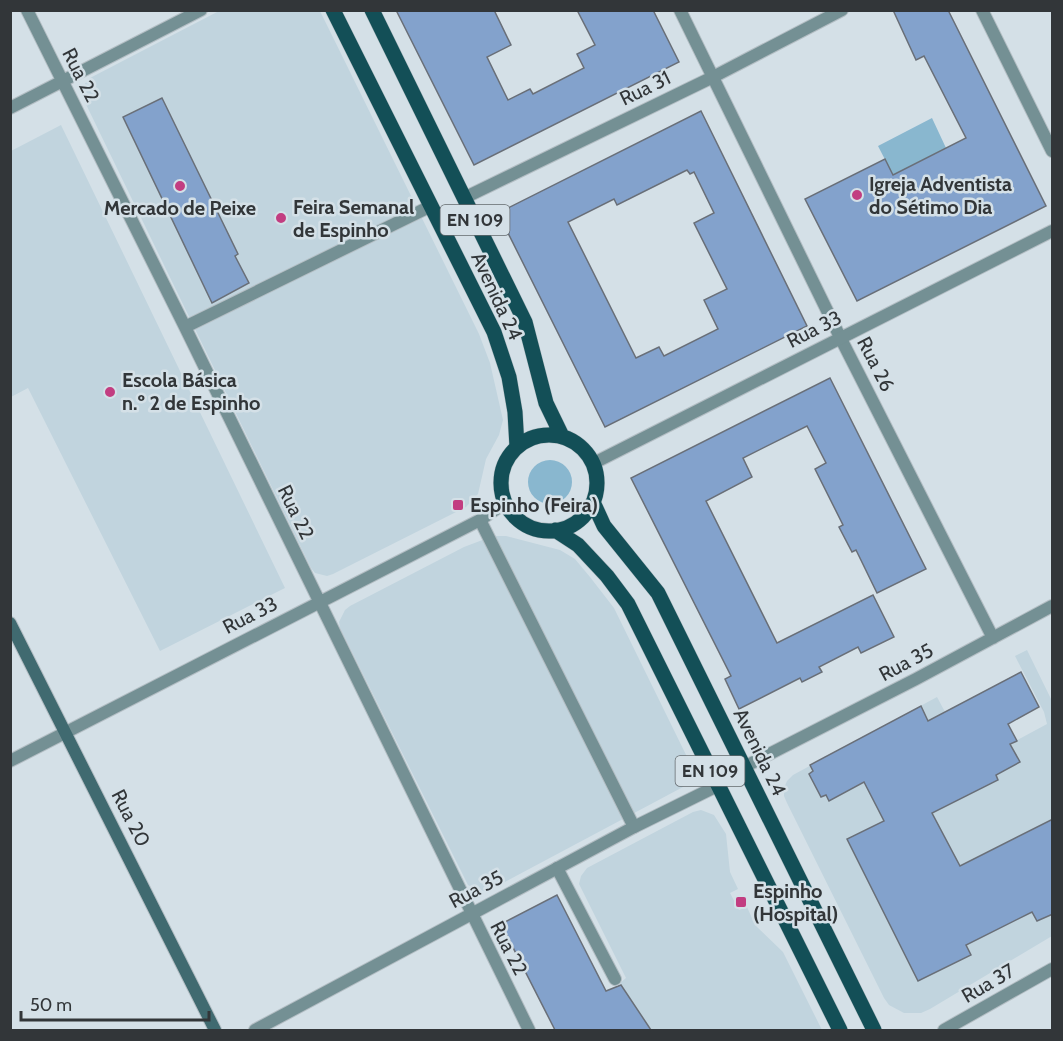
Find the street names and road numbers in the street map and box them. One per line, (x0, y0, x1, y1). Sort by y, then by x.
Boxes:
street label: Rua 22 (57, 44, 105, 106)
street label: Rua 31 (616, 65, 674, 111)
road number: EN 109 (440, 205, 510, 235)
street label: Avenida 24 (466, 248, 528, 344)
street label: Rua 33 (783, 305, 845, 353)
street label: Rua 26 (852, 333, 900, 395)
street label: Rua 22 (273, 481, 319, 543)
street label: Rua 33 (219, 591, 281, 639)
street label: Rua 35 (875, 638, 937, 686)
street label: Avenida 24 (729, 704, 792, 800)
road number: EN 109 (676, 756, 744, 786)
street label: Rua 20 (106, 785, 156, 851)
street label: Rua 35 (445, 865, 507, 913)
street label: Rua 22 (485, 917, 533, 979)
street label: Rua 37 (957, 958, 1019, 1008)

